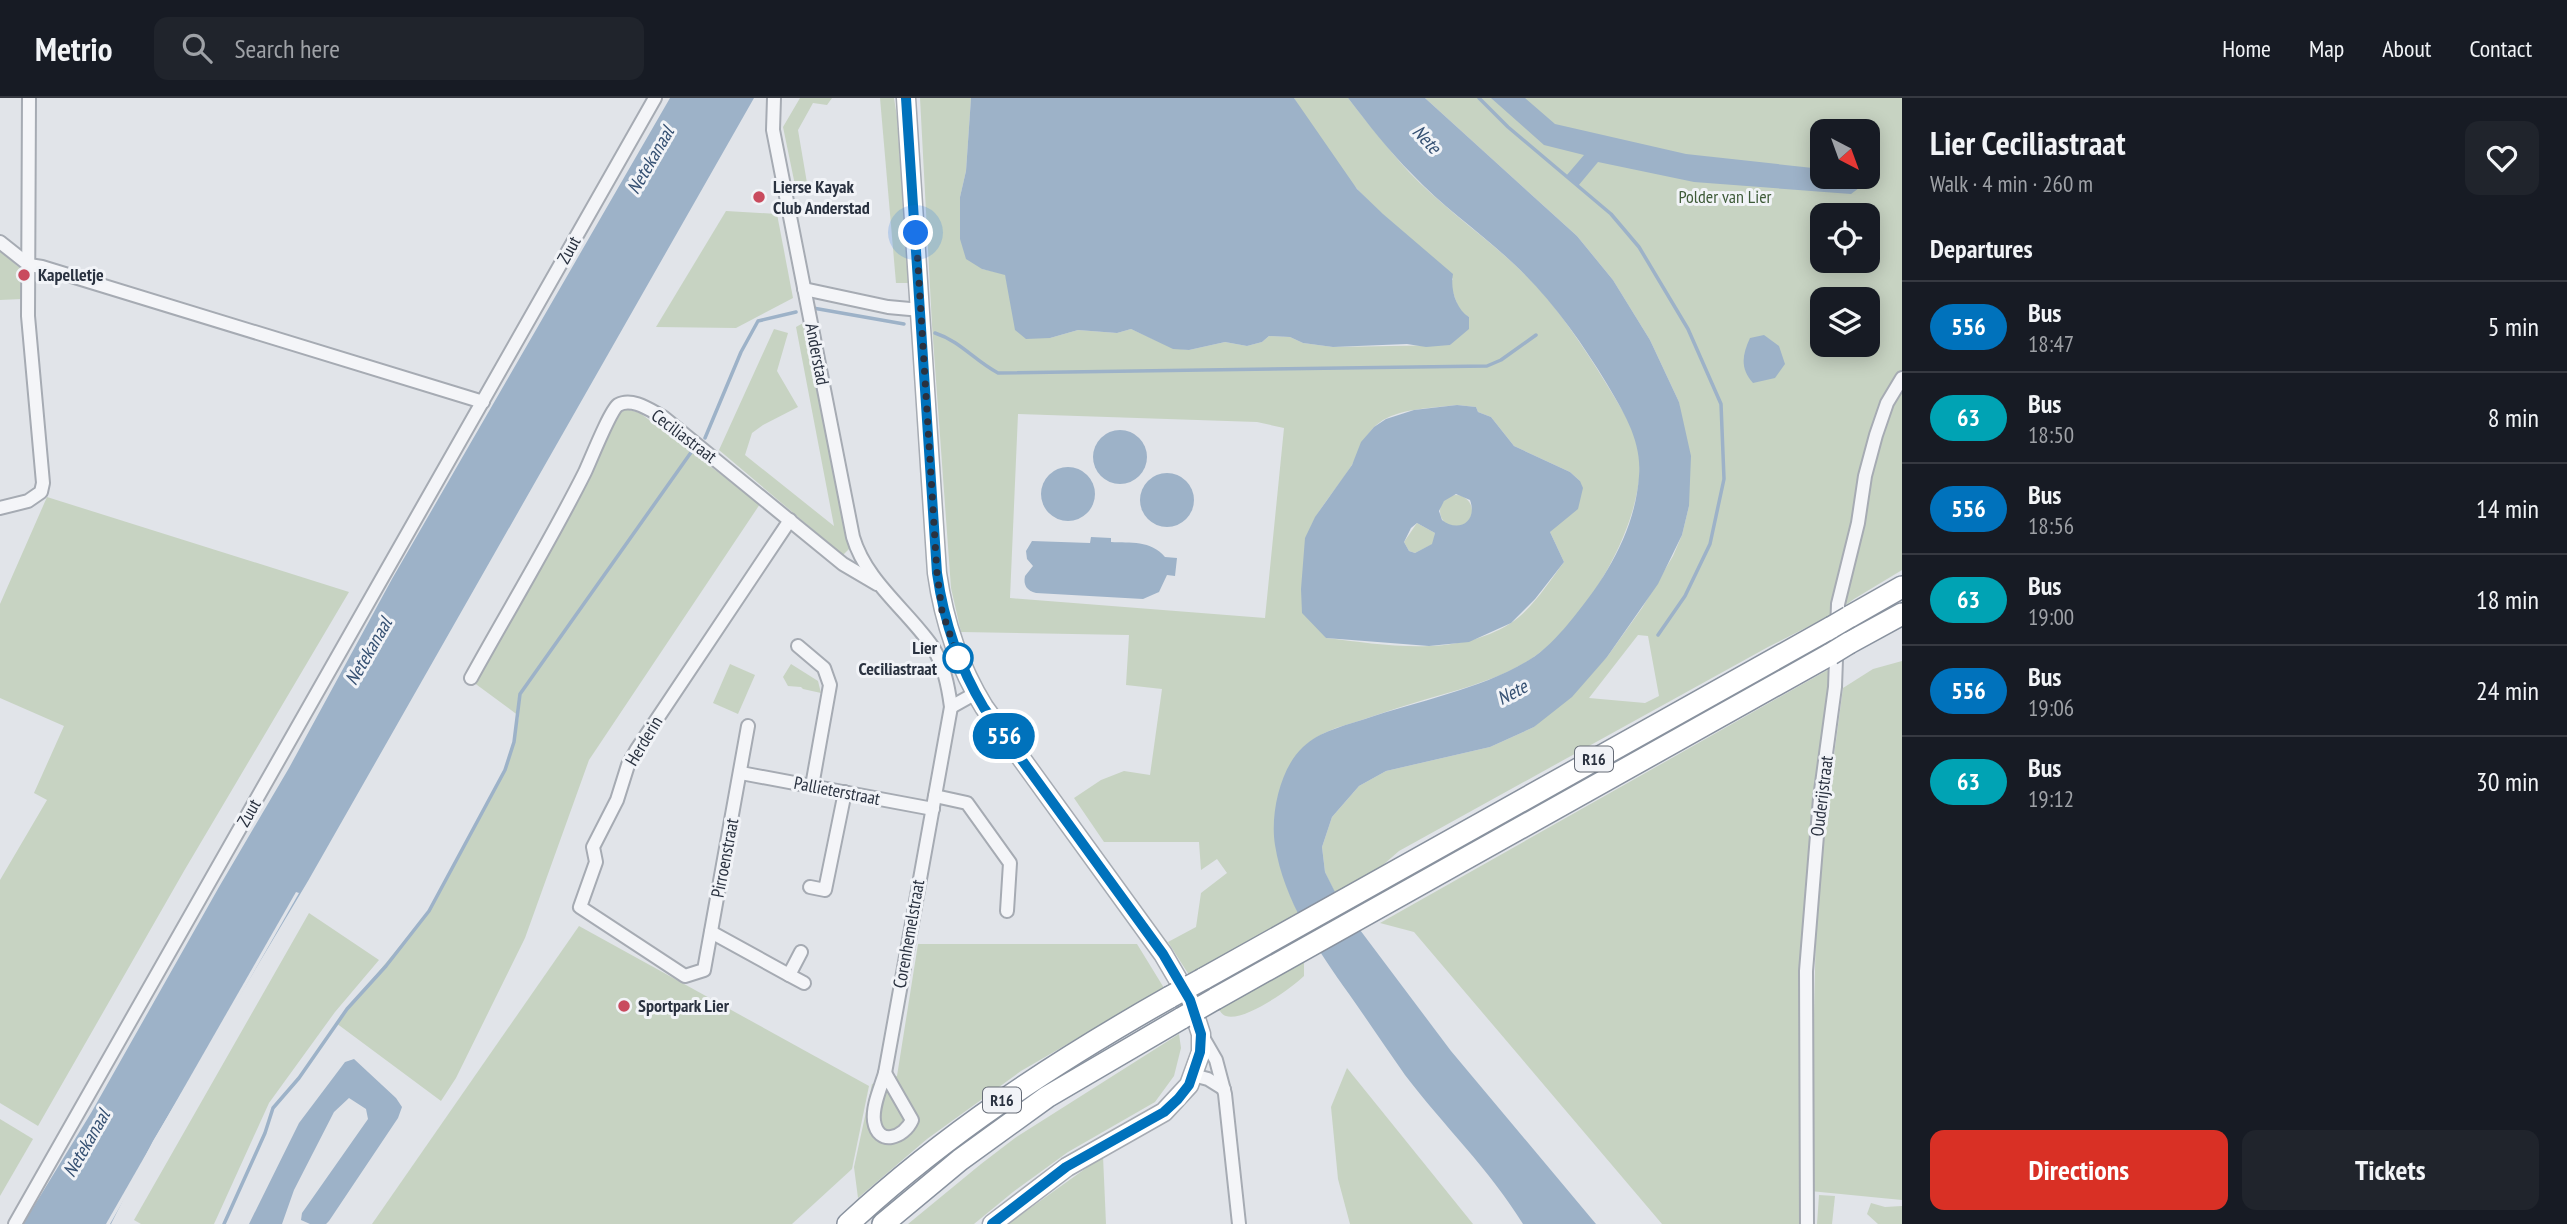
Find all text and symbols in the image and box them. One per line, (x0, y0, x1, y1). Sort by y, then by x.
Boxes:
search box (154, 17, 644, 80)
text: Metrio (35, 27, 112, 70)
icon: search (178, 29, 216, 67)
text: Search here (234, 32, 340, 65)
text: Home (2222, 33, 2271, 64)
text: Map (2309, 33, 2344, 64)
text: About (2382, 33, 2431, 64)
text: Contact (2469, 33, 2532, 64)
water label: Nete (1408, 119, 1447, 159)
north arrow (1810, 119, 1880, 189)
map controls (1810, 119, 1880, 357)
water label: Netekanaal (621, 121, 680, 198)
text: Lier Ceciliastraat (1930, 121, 2126, 164)
button: heart (2465, 121, 2539, 195)
text: Walk · 4 min · 260 m (1930, 169, 2093, 198)
place label: Lierse Kayak Club Anderstad (773, 175, 870, 219)
park label: Polder van Lier (1678, 185, 1772, 208)
marker: Lierse Kayak Club Anderstad (751, 189, 767, 205)
button: locate (1810, 203, 1880, 273)
your location (898, 215, 933, 250)
street label: Zuut (552, 232, 585, 268)
text: Departures (1930, 232, 2033, 265)
place label: Kapelletje (38, 263, 104, 286)
marker: Kapelletje (16, 267, 32, 283)
button: layers (1810, 287, 1880, 357)
text: Bus (2028, 296, 2061, 329)
text: 5 min (2488, 310, 2539, 343)
text: 556 (1951, 311, 1986, 342)
street label: Anderstad (800, 321, 835, 387)
text: 18:47 (2028, 329, 2074, 358)
text: Bus (2028, 387, 2061, 420)
text: 8 min (2488, 401, 2539, 434)
text: 63 (1957, 402, 1980, 433)
street label: Ceciliastraat (647, 404, 722, 468)
text: 18:50 (2028, 420, 2074, 449)
text: Bus (2028, 478, 2061, 511)
text: 14 min (2476, 492, 2539, 525)
text: 556 (1951, 493, 1986, 524)
text: 18:56 (2028, 511, 2074, 540)
text: Bus (2028, 569, 2061, 602)
text: 18 min (2476, 583, 2539, 616)
text: 63 (1957, 584, 1980, 615)
text: 19:00 (2028, 602, 2074, 631)
water label: Netekanaal (339, 612, 398, 689)
place label: Lier Ceciliastraat (858, 636, 938, 680)
marker: Lier Ceciliastraat (943, 643, 973, 673)
text: Bus (2028, 660, 2061, 693)
water label: Nete (1493, 674, 1532, 710)
text: 24 min (2476, 674, 2539, 707)
text: 556 (1951, 675, 1986, 706)
text: 19:06 (2028, 693, 2074, 722)
street label: Herderin (620, 712, 667, 770)
line badge: 556 (964, 713, 1044, 759)
text: 556 (987, 720, 1021, 751)
road number: R16 (1575, 746, 1613, 772)
text: Bus (2028, 751, 2061, 784)
street label: Ouderijstraat (1805, 754, 1838, 838)
text: 30 min (2476, 765, 2539, 798)
text: 63 (1957, 766, 1980, 797)
street label: Pallieterstraat (792, 771, 882, 810)
text: 19:12 (2028, 784, 2074, 813)
street label: Zuut (232, 795, 266, 831)
street label: Pirroenstraat (706, 816, 743, 900)
street label: Corenhemelstraat (888, 878, 929, 990)
place label: Sportpark Lier (638, 994, 730, 1017)
marker: Sportpark Lier (616, 998, 632, 1014)
road number: R16 (983, 1088, 1021, 1112)
water label: Netekanaal (57, 1104, 116, 1181)
button: Directions (1930, 1130, 2228, 1210)
button: Tickets (2242, 1130, 2539, 1210)

